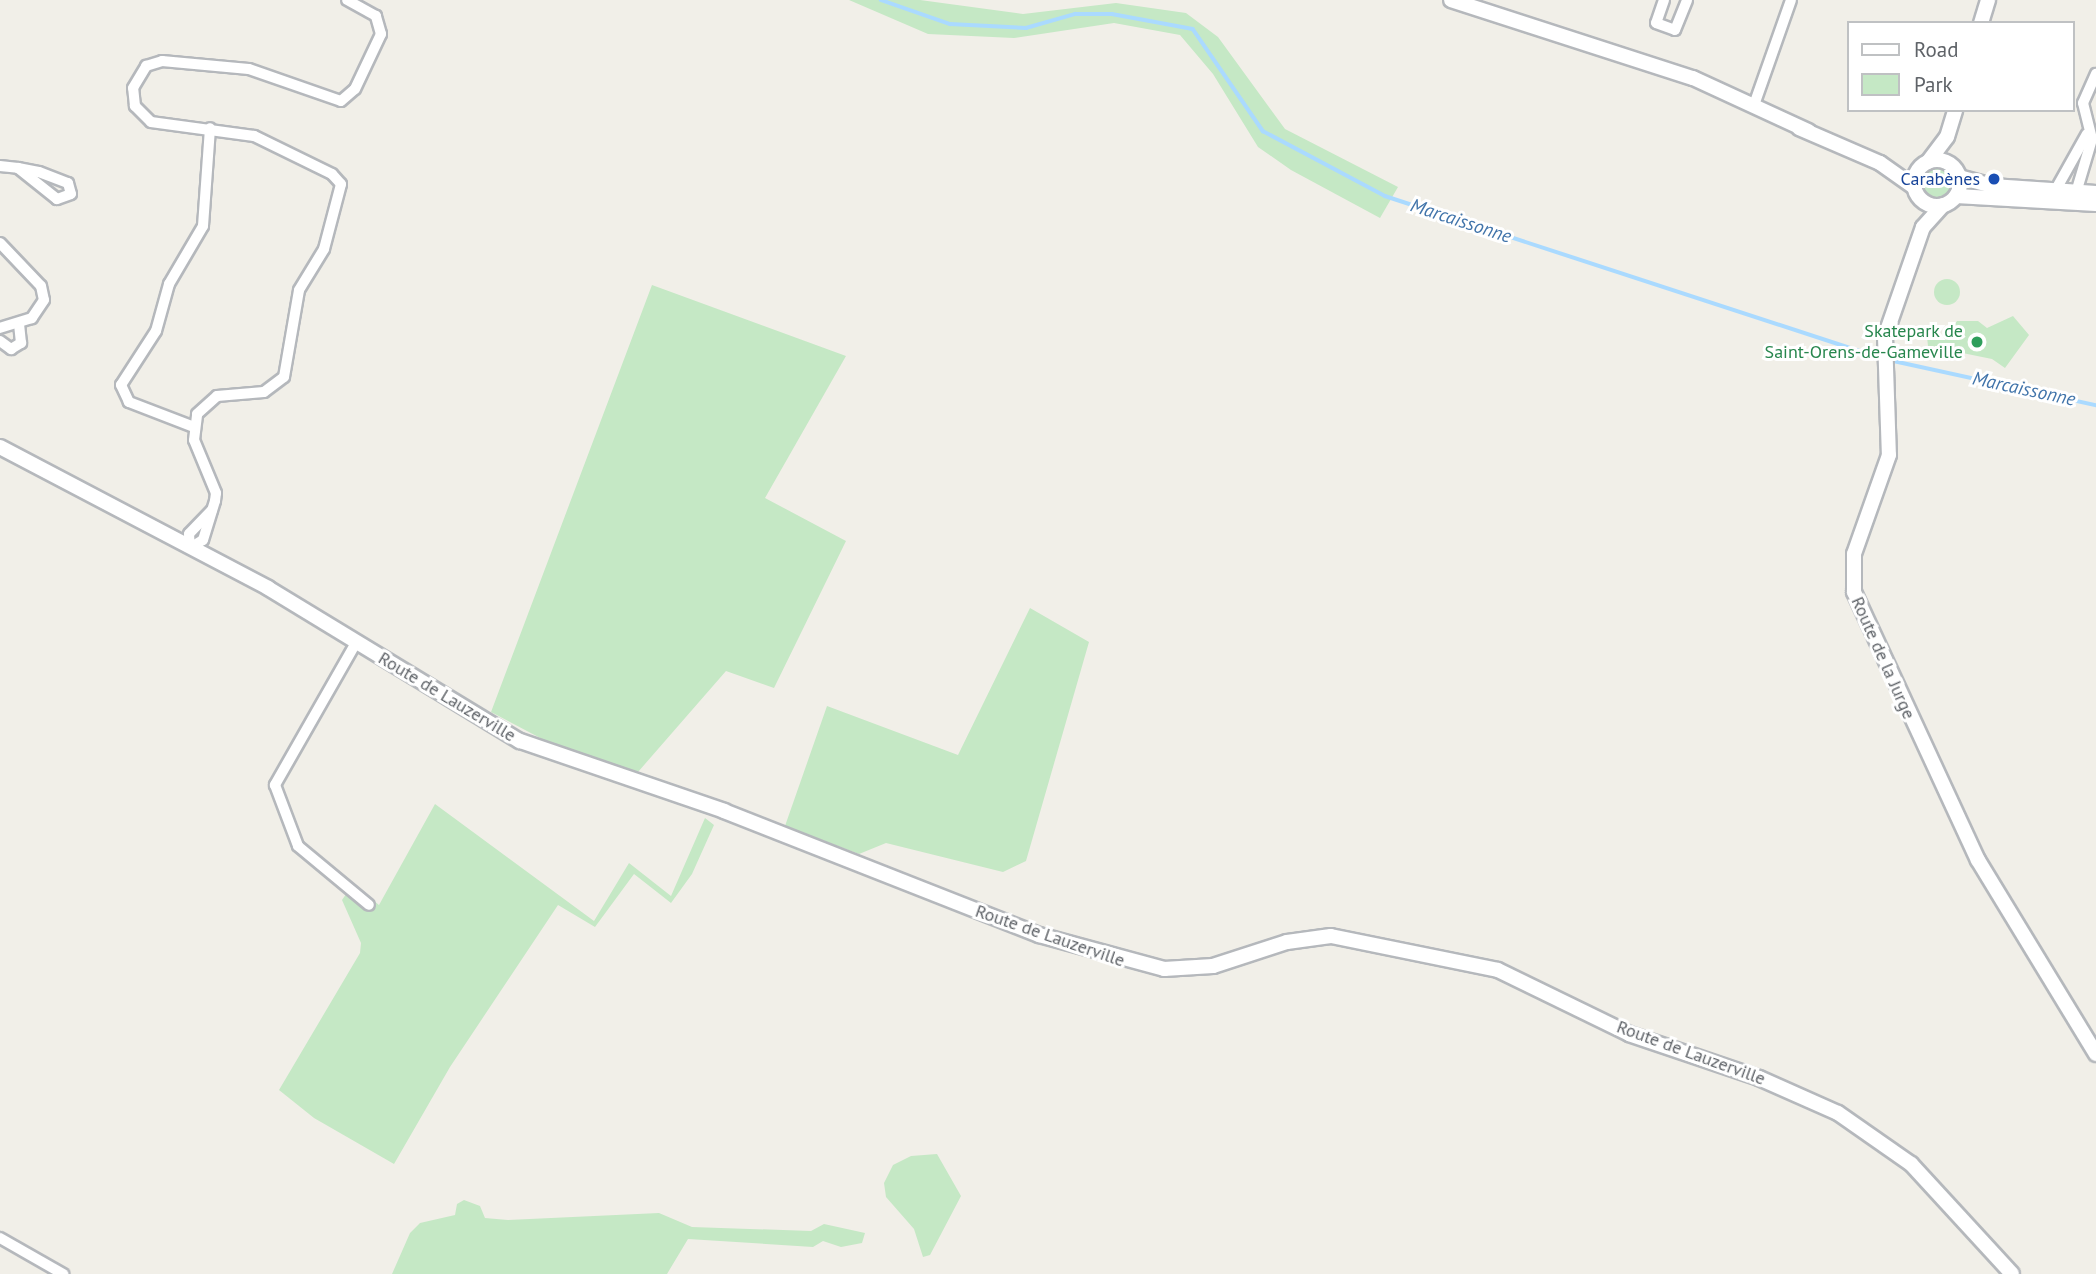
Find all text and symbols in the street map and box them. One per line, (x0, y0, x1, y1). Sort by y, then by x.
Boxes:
legend (1848, 21, 2075, 112)
text: Road (1914, 36, 1958, 63)
text: Park (1914, 71, 1953, 98)
place label: Carabènes (1901, 168, 1980, 190)
marker: Carabènes (1986, 171, 2002, 187)
water label: Marcaissonne (1408, 194, 1514, 248)
place label: Skatepark de Saint-Orens-de-Gameville (1765, 321, 1963, 364)
marker: Skatepark de Saint-Orens-de-Gameville (1969, 334, 1985, 350)
water label: Marcaissonne (1970, 367, 2078, 411)
street label: Route de la Jurge (1846, 594, 1920, 722)
street label: Route de Lauzerville (374, 647, 520, 747)
street label: Route de Lauzerville (973, 900, 1127, 972)
street label: Route de Lauzerville (1614, 1016, 1768, 1090)

